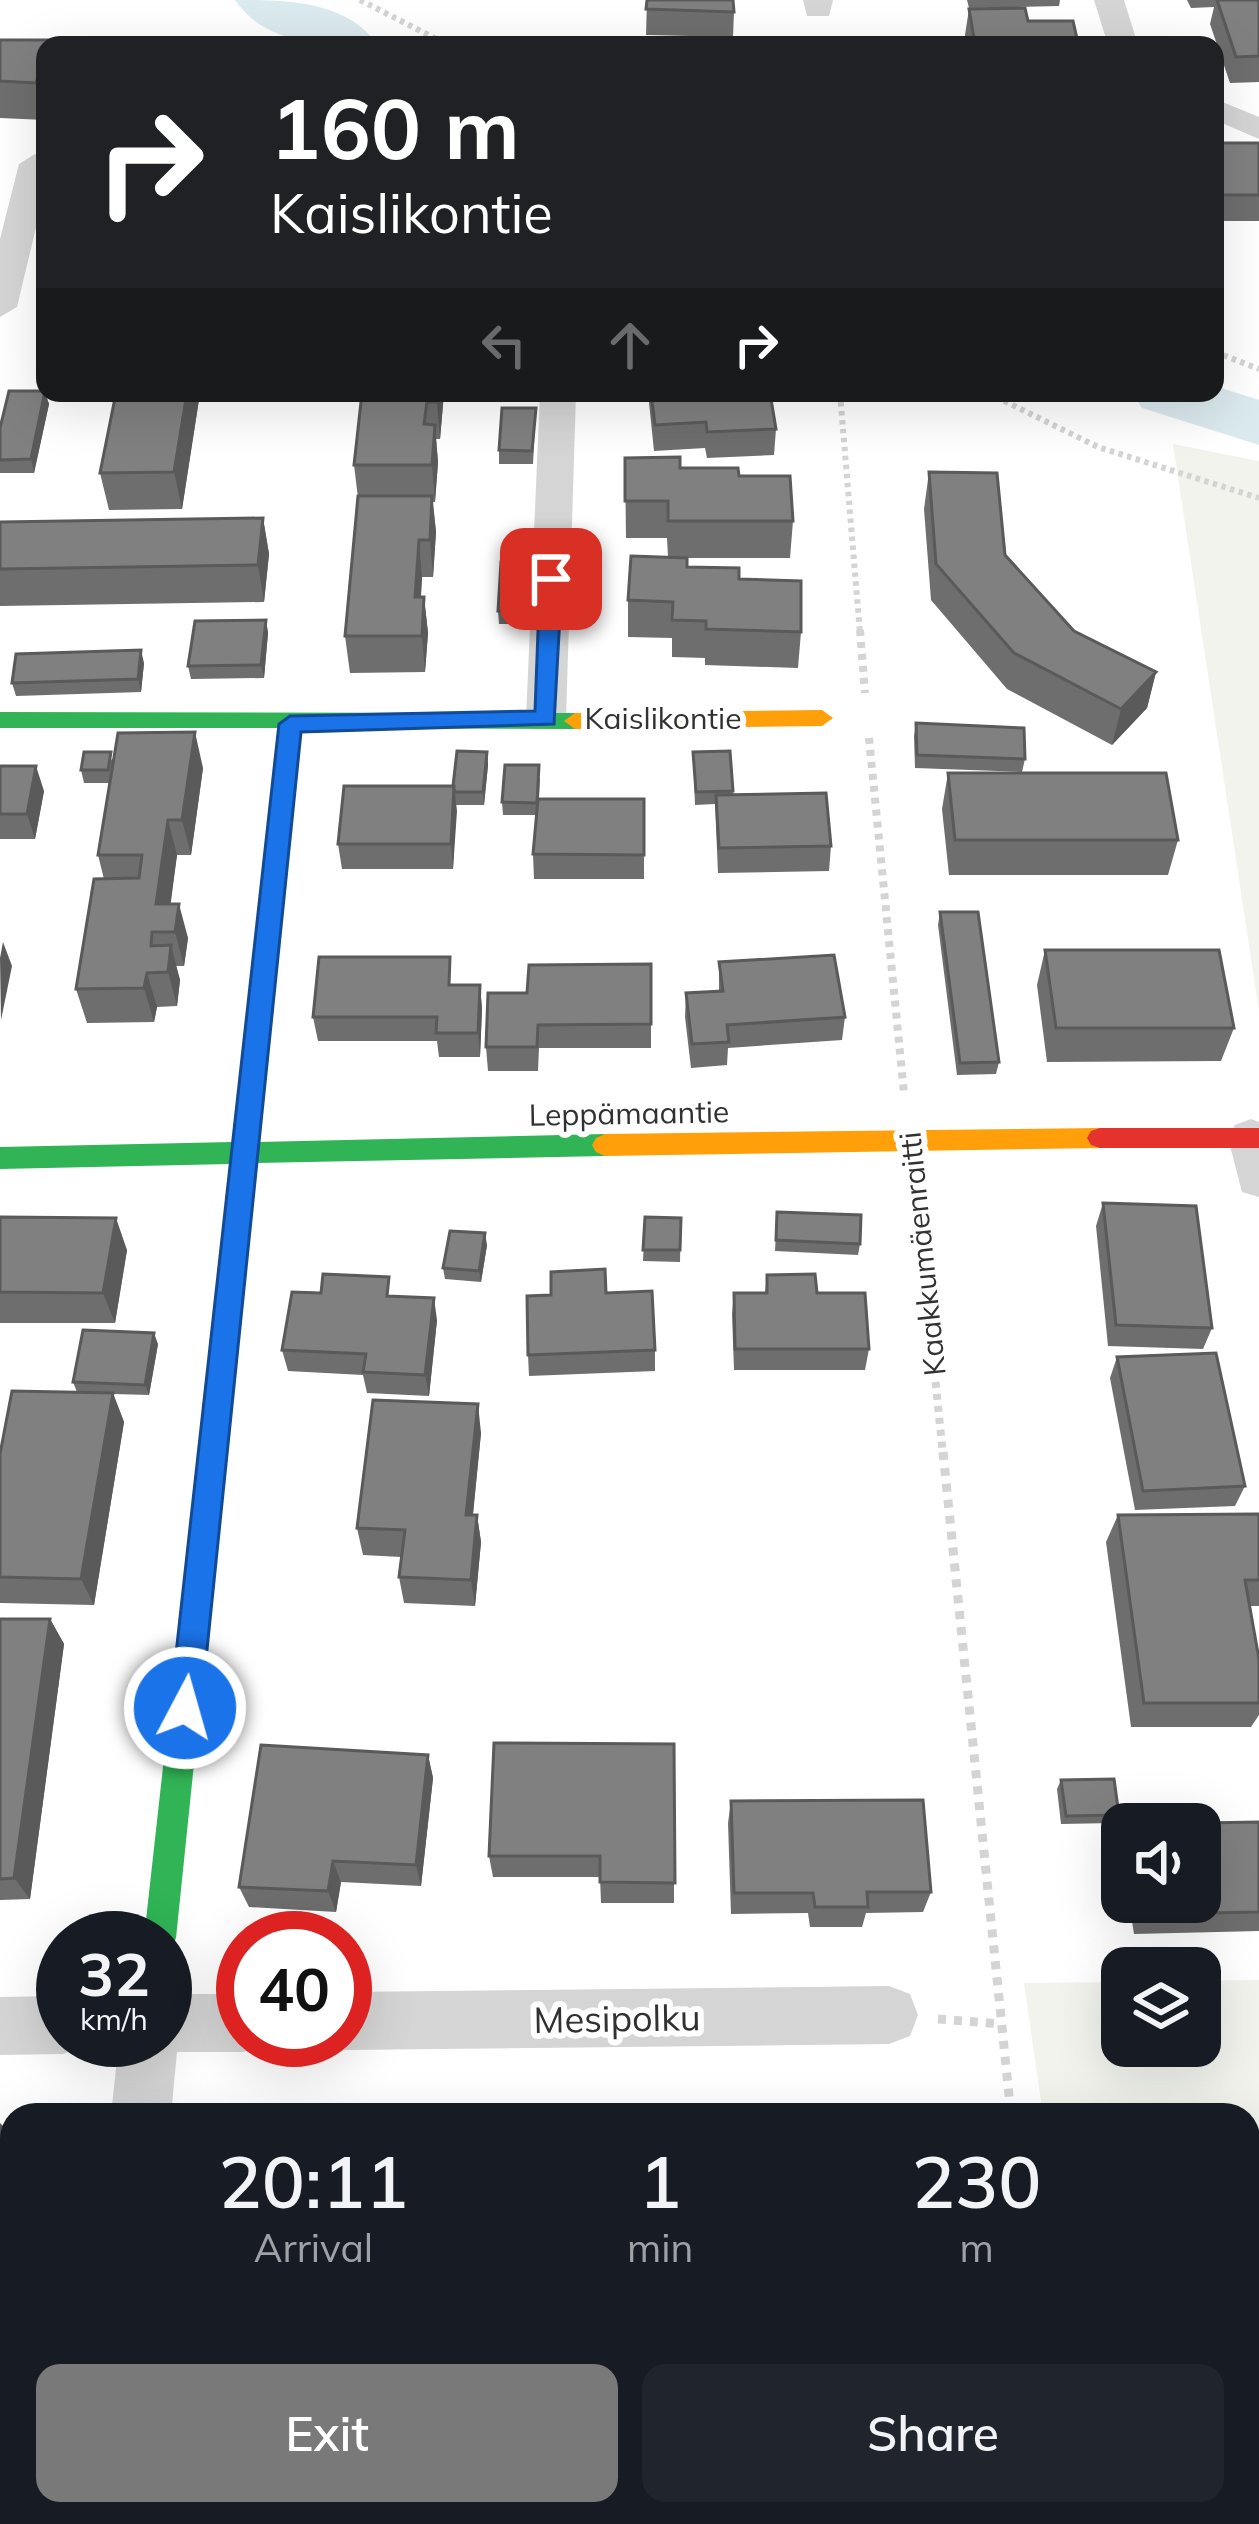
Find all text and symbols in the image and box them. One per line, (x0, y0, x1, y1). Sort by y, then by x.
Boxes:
text: 160 m (270, 75, 520, 180)
icon: right (72, 84, 228, 240)
text: Kaislikontie (270, 179, 553, 247)
icon: left (471, 312, 537, 378)
icon: ahead (597, 312, 663, 378)
icon: right (723, 312, 789, 378)
pin (500, 528, 602, 630)
icon: arrive (518, 546, 584, 612)
street label: Kaislikontie (584, 699, 742, 737)
street label: Leppämaantie (528, 1092, 730, 1134)
street label: Kaakkumäenraitti (890, 1130, 954, 1378)
position arrow (122, 1645, 248, 1771)
map controls (1101, 1803, 1221, 2067)
button: sound (1101, 1803, 1221, 1923)
speed limit sign: 40 (216, 1911, 372, 2067)
text: 32 (78, 1936, 150, 2011)
button: layers (1101, 1947, 1221, 2067)
street label: Mesipolku (533, 1994, 701, 2042)
text: km/h (80, 2000, 148, 2038)
text: 20:11 (219, 2136, 408, 2226)
text: 1 (639, 2136, 682, 2226)
text: 230 (912, 2136, 1041, 2226)
text: Arrival (254, 2223, 373, 2272)
text: min (627, 2223, 693, 2272)
text: m (960, 2223, 994, 2272)
button: Exit (36, 2364, 618, 2502)
button: Share (642, 2364, 1224, 2502)

